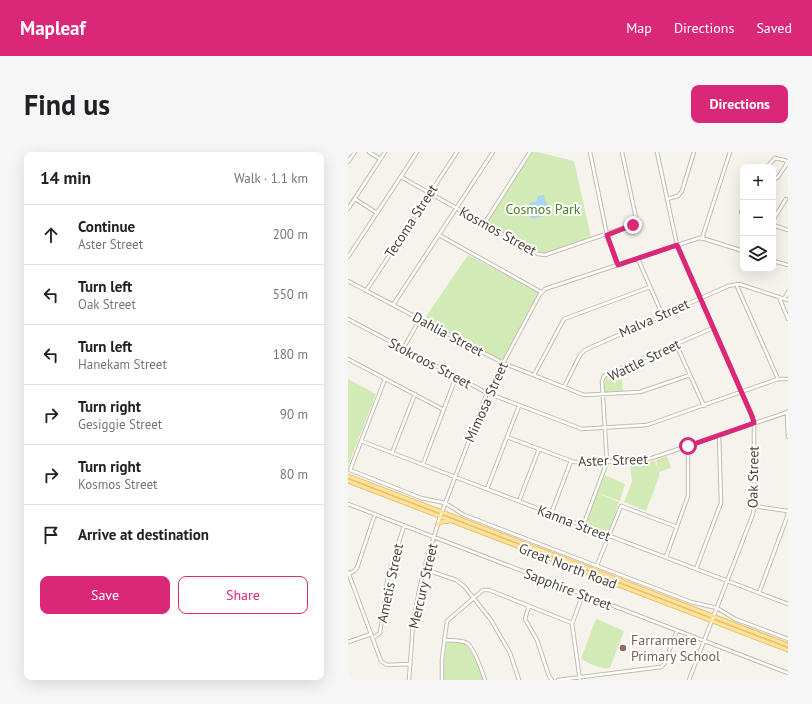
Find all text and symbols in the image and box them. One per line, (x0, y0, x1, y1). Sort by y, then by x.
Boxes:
text: Mapleaf (20, 16, 86, 40)
text: Map (626, 19, 652, 37)
text: Directions (674, 19, 734, 37)
text: Saved (756, 19, 792, 37)
button: Directions (691, 85, 788, 123)
text: Find us (24, 86, 110, 123)
map controls (740, 164, 776, 272)
button: + (740, 164, 776, 200)
text: 14 min (40, 167, 91, 189)
text: Walk · 1.1 km (234, 170, 308, 187)
street label: Tecoma Street (381, 181, 442, 261)
park label: Cosmos Park (505, 200, 581, 218)
button: − (740, 200, 776, 236)
street label: Kosmos Street (456, 202, 540, 260)
route end (624, 216, 642, 234)
text: Continue (78, 217, 135, 236)
icon: ahead (40, 224, 62, 246)
text: 200 m (273, 226, 308, 243)
text: Aster Street (78, 236, 143, 253)
button: layers (740, 236, 776, 272)
text: Turn left (78, 277, 132, 296)
icon: left (40, 284, 62, 306)
text: 550 m (273, 286, 308, 303)
street label: Malva Street (616, 294, 692, 342)
text: Oak Street (78, 296, 136, 313)
street label: Dahlia Street (409, 308, 487, 360)
street label: Stokroos Street (385, 334, 475, 393)
street label: Wattle Street (605, 335, 683, 385)
text: Turn left (78, 337, 132, 356)
icon: left (40, 344, 62, 366)
text: 180 m (273, 346, 308, 363)
text: Hanekam Street (78, 356, 167, 373)
street label: Mimosa Street (460, 359, 512, 445)
text: Turn right (78, 397, 141, 416)
icon: right (40, 404, 62, 426)
text: 90 m (280, 406, 308, 423)
text: Gesiggie Street (78, 416, 162, 433)
route start (679, 437, 697, 455)
street label: Oak Street (743, 445, 763, 508)
street label: Aster Street (578, 450, 649, 470)
text: Turn right (78, 457, 141, 476)
icon: right (40, 464, 62, 486)
text: 80 m (280, 466, 308, 483)
text: Kosmos Street (78, 476, 157, 493)
street label: Kanna Street (535, 501, 613, 545)
icon: arrive (40, 524, 62, 546)
text: Arrive at destination (78, 525, 209, 544)
street label: Great North Road (516, 539, 620, 593)
street label: Ametis Street (373, 541, 407, 624)
street label: Mercury Street (404, 541, 442, 630)
street label: Sapphire Street (522, 564, 615, 614)
button: Save (40, 576, 170, 614)
button: Share (178, 576, 308, 614)
place label: Farrarmere Primary School (631, 631, 720, 665)
marker: Farrarmere Primary School (618, 643, 628, 653)

